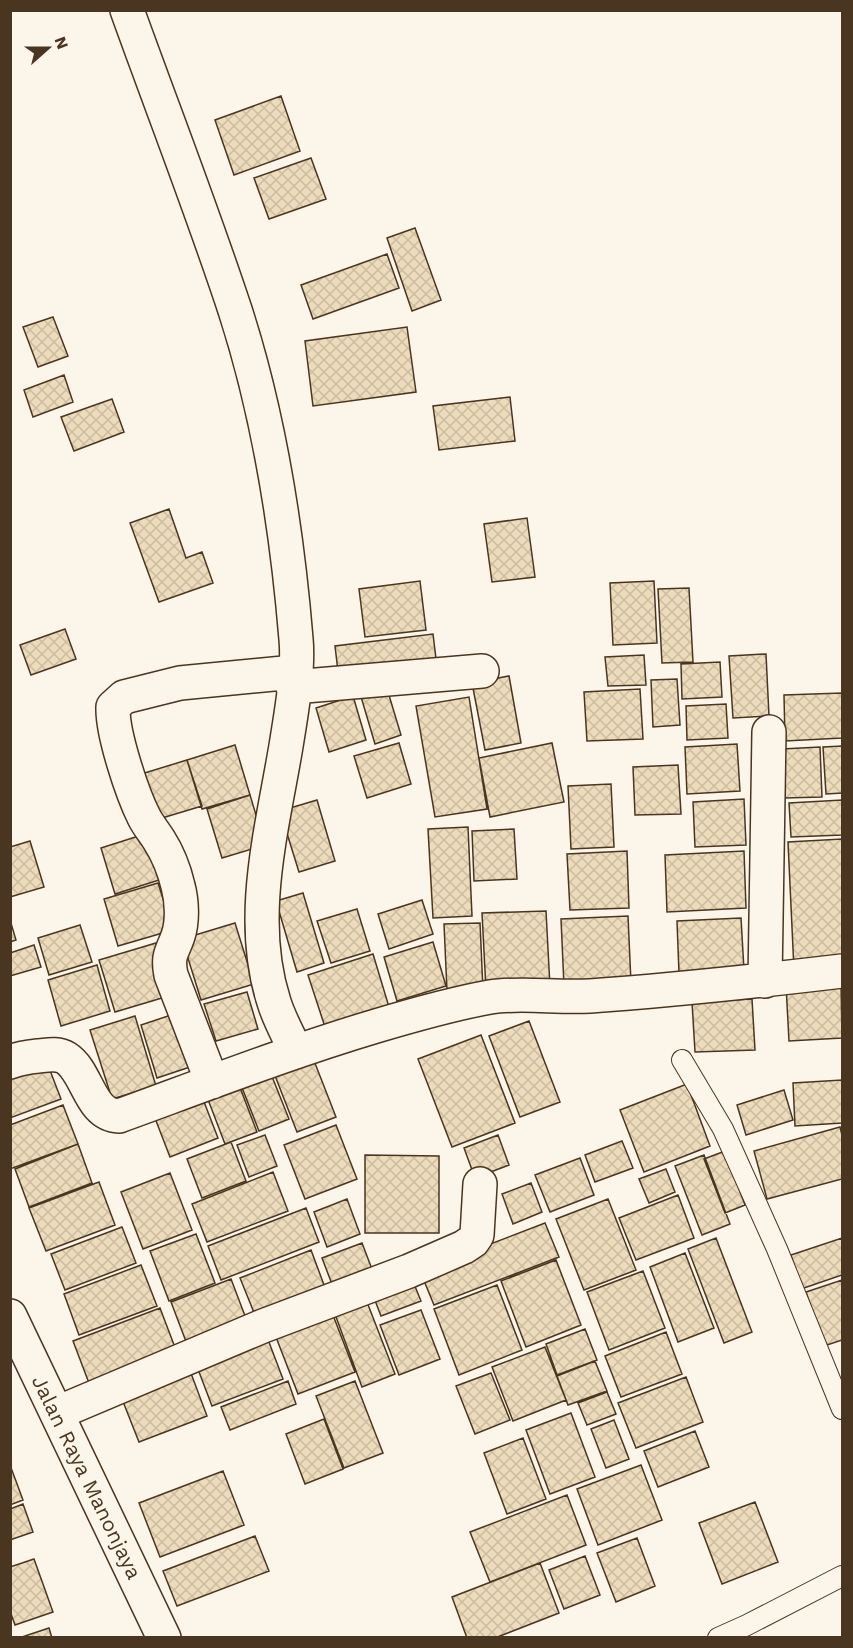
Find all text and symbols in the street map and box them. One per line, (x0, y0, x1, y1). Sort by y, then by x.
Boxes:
north arrow (18, 18, 78, 78)
text: N (51, 34, 73, 52)
street label: Jalan Raya Manonjaya (27, 1371, 147, 1583)

